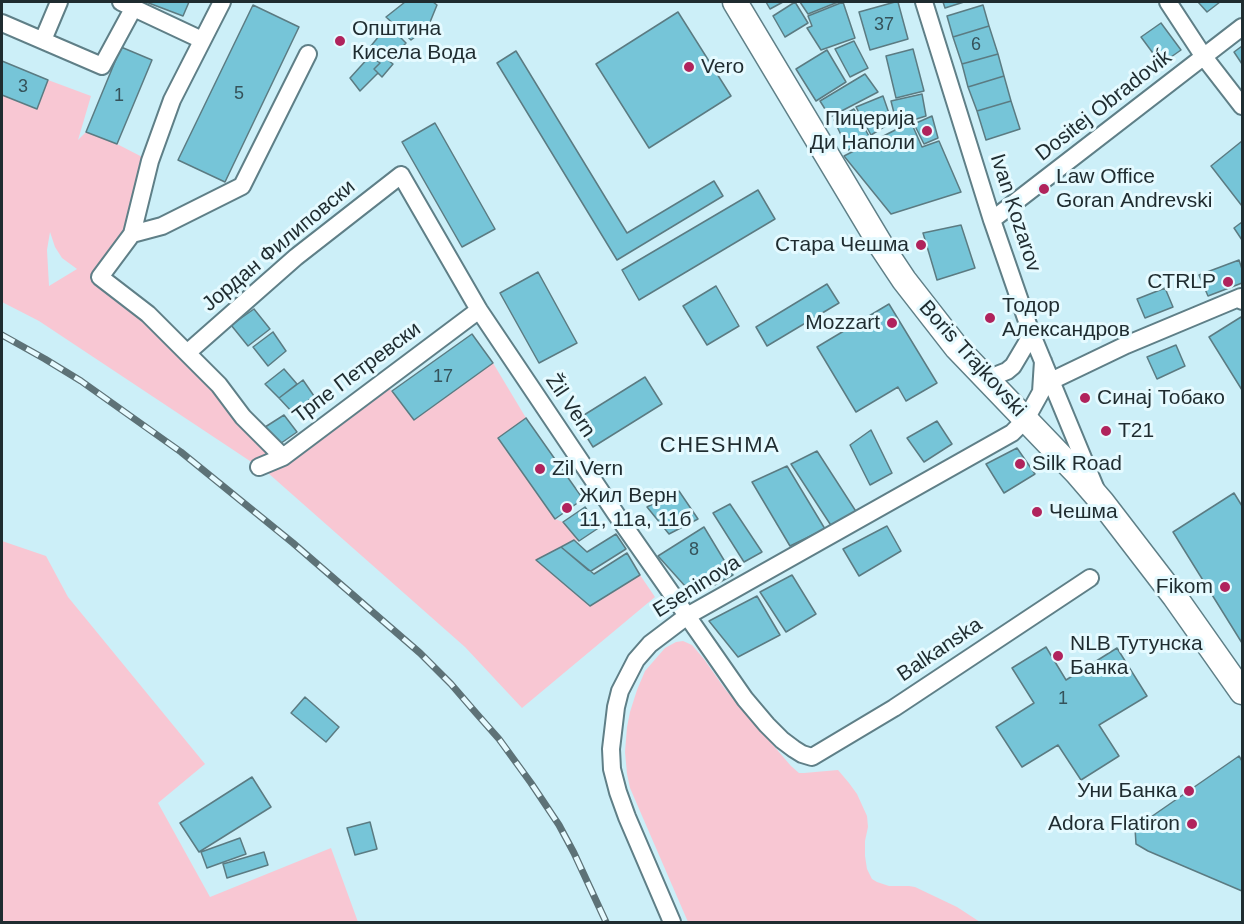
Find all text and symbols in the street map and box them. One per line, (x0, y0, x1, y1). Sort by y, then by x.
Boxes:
house number: 37 (874, 14, 894, 36)
place label: Општина Кисела Вода (352, 16, 476, 66)
marker: Општина Кисела Вода (333, 34, 347, 48)
house number: 6 (971, 34, 981, 56)
street label: Dositej Obradoviḱ (1031, 45, 1177, 167)
place label: Vero (701, 54, 744, 80)
marker: Vero (682, 60, 696, 74)
house number: 3 (18, 76, 28, 98)
house number: 5 (234, 83, 244, 105)
house number: 1 (114, 85, 124, 107)
place label: Пицерија Ди Наполи (810, 106, 915, 156)
marker: Пицерија Ди Наполи (920, 124, 934, 138)
street label: Ivan Kozarov (984, 151, 1046, 275)
place label: Law Office Goran Andrevski (1056, 164, 1212, 214)
street label: Јордан Филиповски (197, 175, 361, 317)
marker: Law Office Goran Andrevski (1037, 182, 1051, 196)
place label: Стара Чешма (775, 232, 909, 258)
marker: Стара Чешма (914, 238, 928, 252)
place label: CTRLP (1147, 269, 1216, 295)
marker: CTRLP (1221, 275, 1235, 289)
place label: Тодор Александров (1002, 293, 1130, 343)
street label: Boris Trajkovski (913, 296, 1031, 422)
place label: Mozzart (805, 310, 880, 336)
marker: Тодор Александров (983, 311, 997, 325)
marker: Mozzart (885, 316, 899, 330)
street label: Трпе Петревски (288, 317, 426, 429)
house number: 17 (433, 366, 453, 388)
street label: Žil Vern (540, 369, 600, 443)
place label: Синај Тобако (1097, 385, 1225, 411)
marker: Синај Тобако (1078, 391, 1092, 405)
place label: T21 (1118, 418, 1154, 444)
marker: T21 (1099, 424, 1113, 438)
district label: CHESHMA (660, 433, 780, 459)
place label: Silk Road (1032, 451, 1122, 477)
place label: Zil Vern (552, 456, 623, 482)
marker: Silk Road (1013, 457, 1027, 471)
marker: Zil Vern (533, 462, 547, 476)
place label: Жил Верн 11, 11а, 11б (579, 483, 691, 533)
place label: Чешма (1049, 499, 1118, 525)
marker: Жил Верн 11, 11а, 11б (560, 501, 574, 515)
marker: Чешма (1030, 505, 1044, 519)
house number: 8 (689, 539, 699, 561)
street label: Eseninova (649, 550, 745, 624)
place label: Fikom (1156, 574, 1213, 600)
marker: Fikom (1218, 580, 1232, 594)
street label: Balkanska (893, 612, 987, 688)
place label: NLB Тутунска Банка (1070, 631, 1203, 681)
marker: NLB Тутунска Банка (1051, 649, 1065, 663)
house number: 1 (1058, 688, 1068, 710)
place label: Уни Банка (1077, 778, 1177, 804)
marker: Уни Банка (1182, 784, 1196, 798)
place label: Adora Flatiron (1048, 811, 1180, 837)
marker: Adora Flatiron (1185, 817, 1199, 831)

